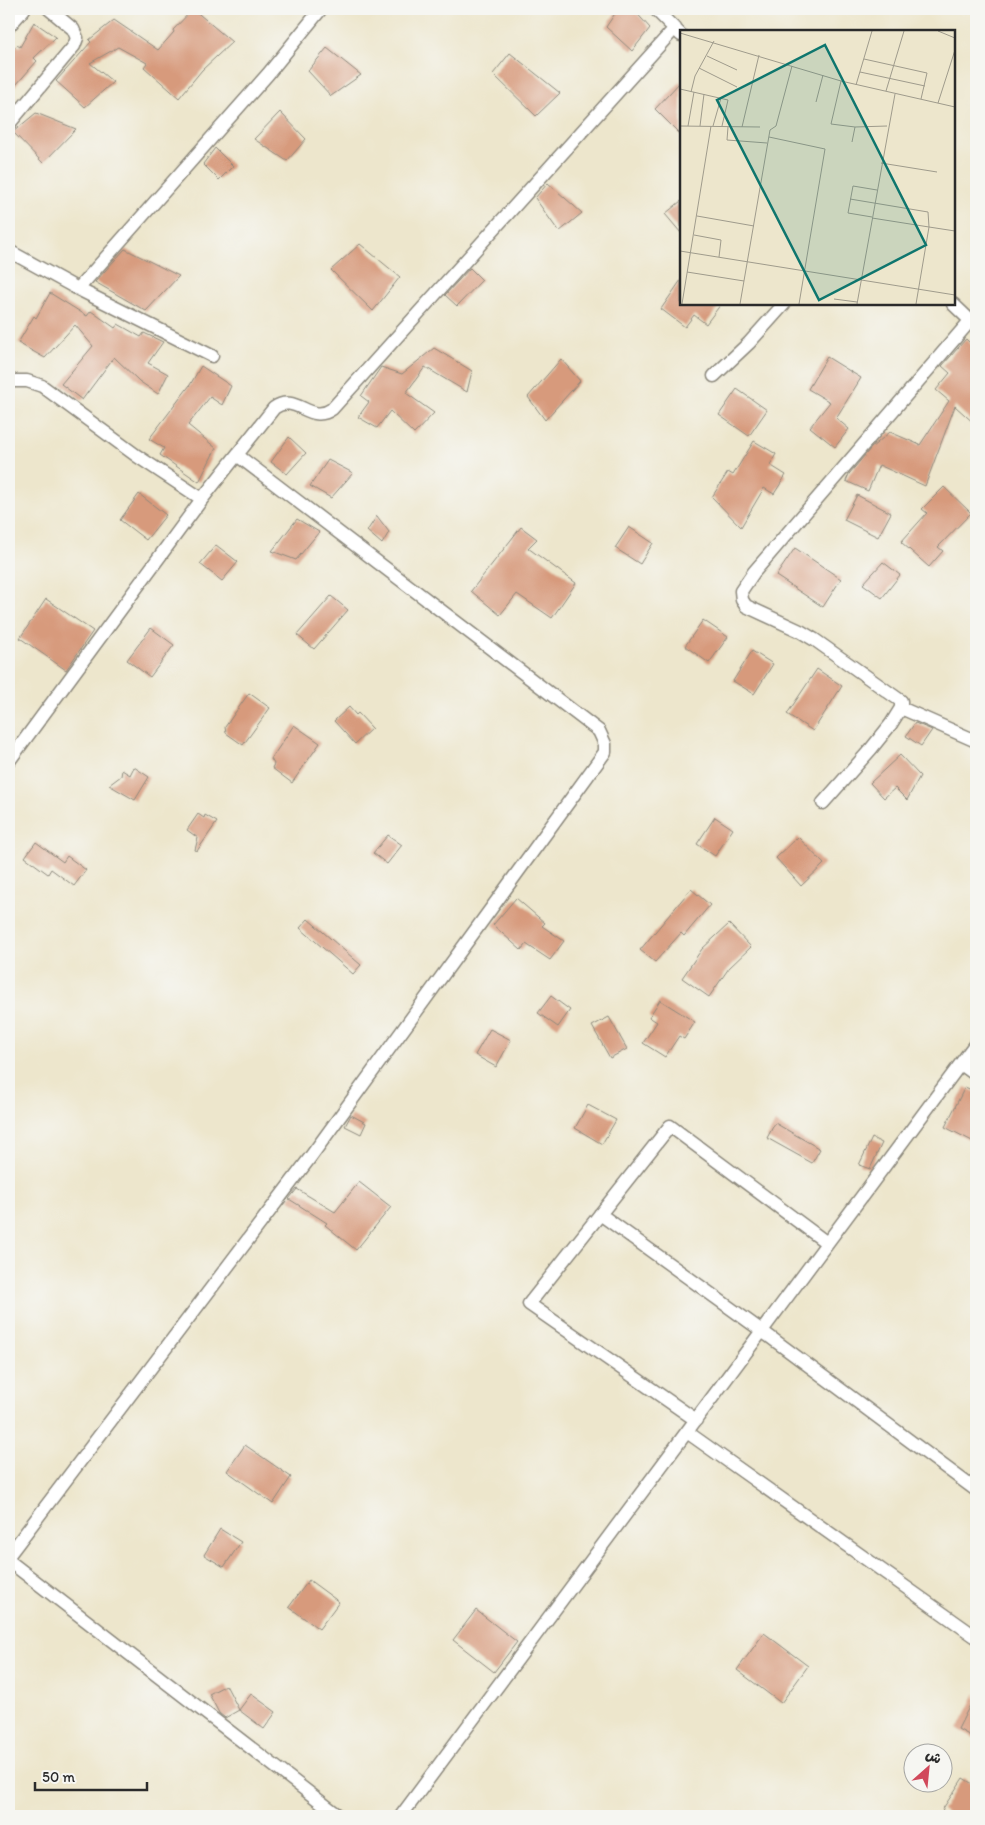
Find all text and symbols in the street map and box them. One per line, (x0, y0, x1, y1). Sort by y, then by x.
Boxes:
inset map (680, 30, 955, 305)
north arrow (902, 1742, 952, 1792)
text: ش (923, 1746, 944, 1768)
scale bar (35, 1760, 148, 1792)
text: 50 m (42, 1768, 75, 1786)

